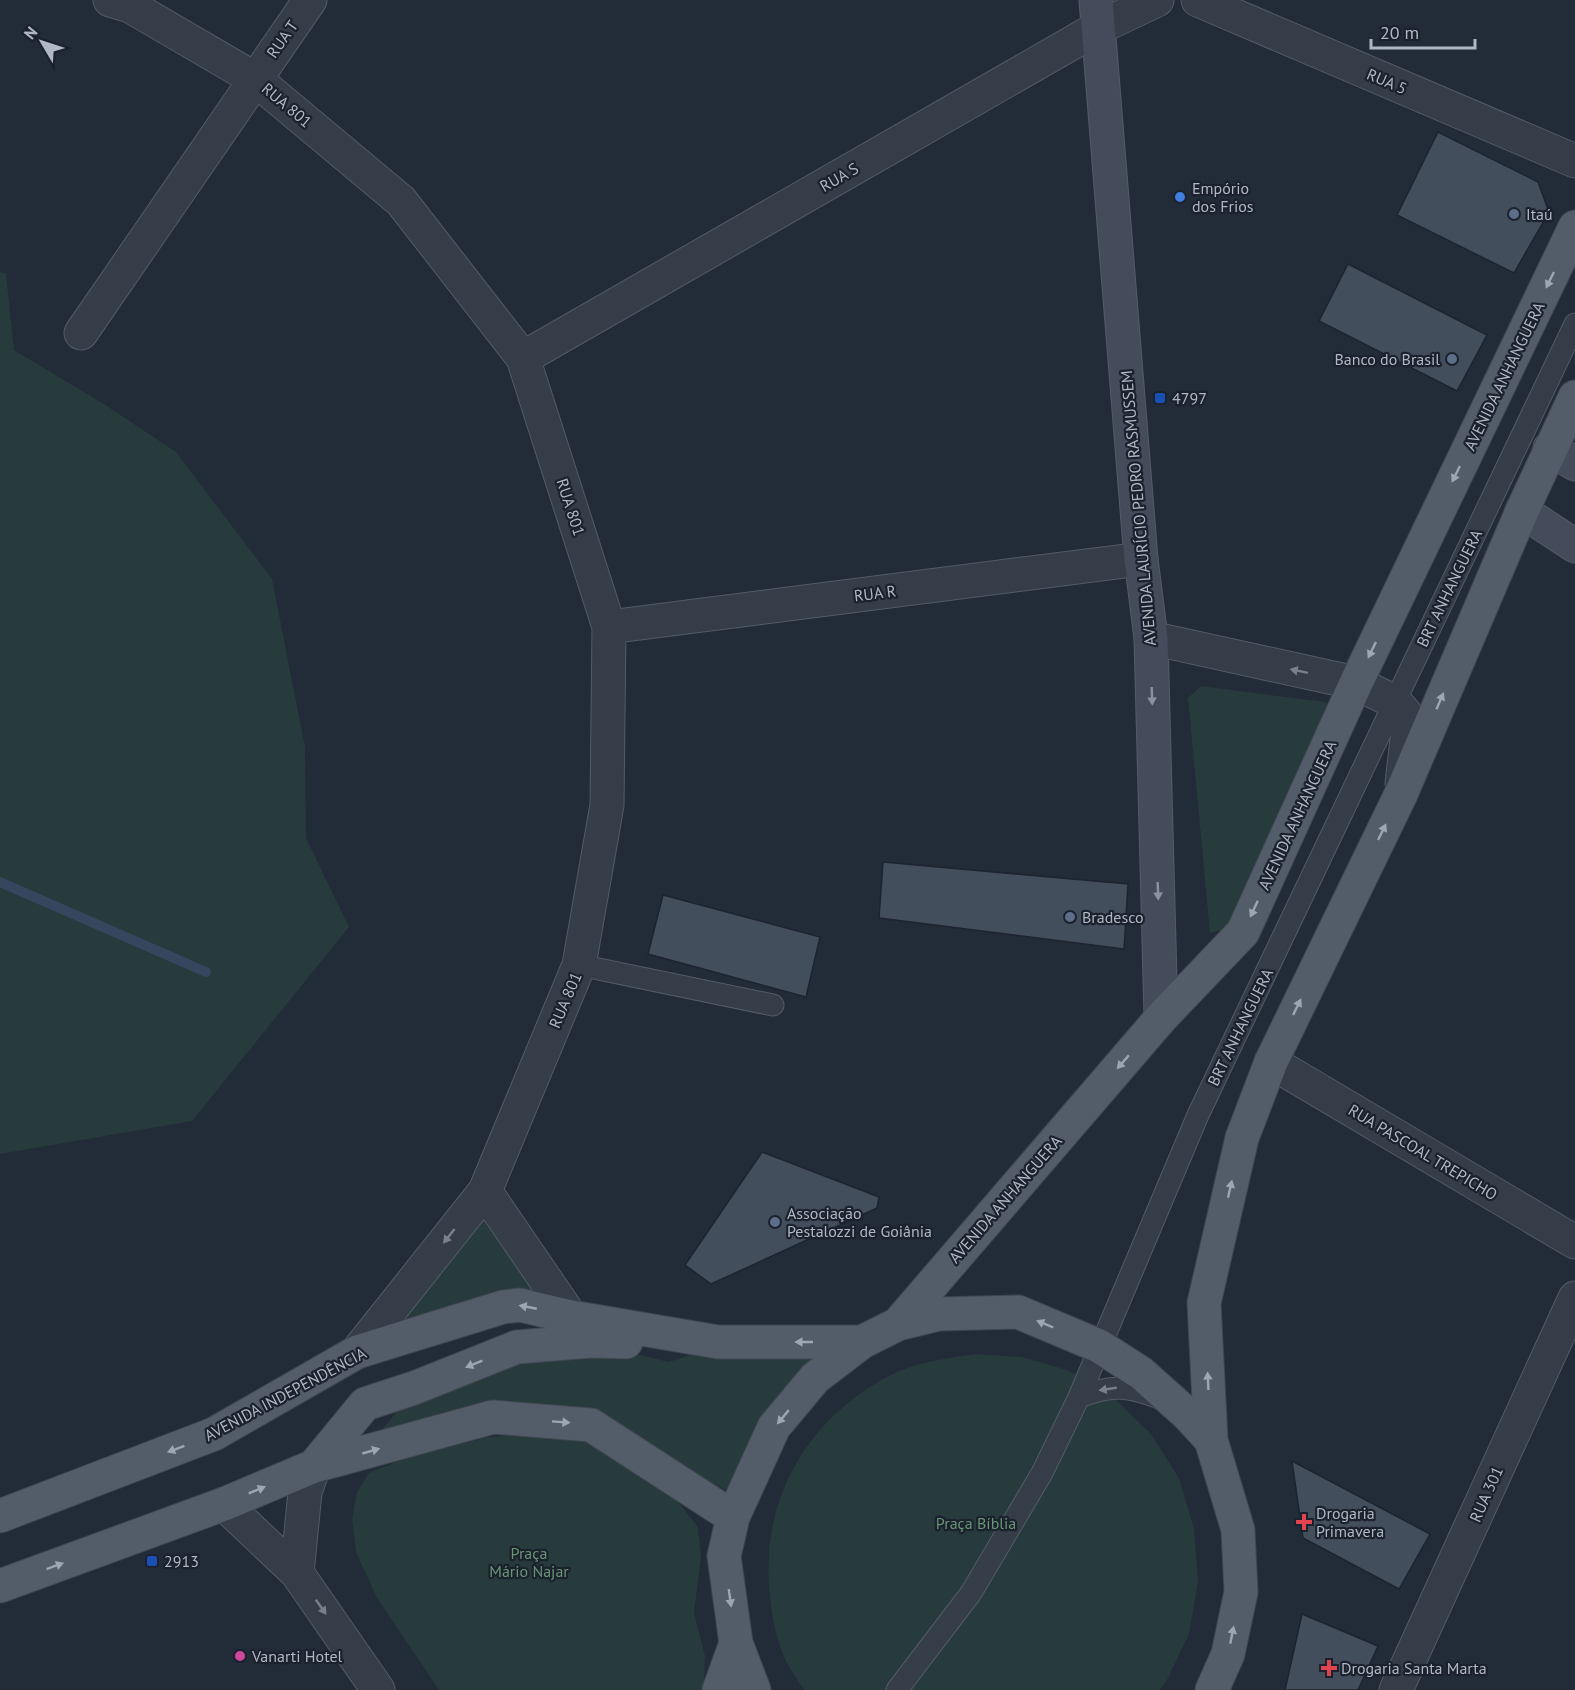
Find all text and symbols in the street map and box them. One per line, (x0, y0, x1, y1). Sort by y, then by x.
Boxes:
north arrow (12, 12, 72, 72)
scale bar (1371, 12, 1474, 50)
street label: RUA T (262, 16, 302, 62)
text: 20 m (1380, 21, 1419, 44)
text: N (19, 22, 41, 43)
street label: RUA 5 (1364, 64, 1410, 98)
street label: RUA 801 (258, 78, 316, 132)
street label: RUA S (816, 158, 862, 196)
place label: Empório dos Frios (1192, 178, 1254, 216)
marker: Empório dos Frios (1173, 190, 1187, 204)
place label: Itaú (1526, 204, 1553, 224)
marker: Itaú (1507, 207, 1521, 221)
one-way arrow (1545, 271, 1554, 288)
street label: AVENIDA ANHANGUERA (1459, 298, 1549, 453)
place label: Banco do Brasil (1334, 349, 1440, 369)
marker: Banco do Brasil (1445, 352, 1459, 366)
street label: AVENIDA LAURÍCIO PEDRO RASMUSSEM (1116, 369, 1160, 647)
place label: 4797 (1172, 388, 1207, 408)
marker: 4797 (1153, 391, 1167, 405)
one-way arrow (1452, 466, 1461, 483)
street label: RUA 801 (552, 476, 590, 538)
street label: BRT ANHANGUERA (1412, 525, 1486, 650)
street label: RUA R (853, 580, 897, 606)
one-way arrow (1368, 642, 1377, 659)
one-way arrow (1289, 666, 1308, 675)
one-way arrow (1147, 687, 1157, 706)
one-way arrow (1435, 692, 1445, 710)
street label: AVENIDA ANHANGUERA (1254, 737, 1341, 893)
one-way arrow (1378, 823, 1387, 840)
one-way arrow (1153, 882, 1162, 901)
one-way arrow (1249, 900, 1259, 918)
place label: Bradesco (1082, 907, 1144, 927)
marker: Bradesco (1063, 910, 1077, 924)
street label: BRT ANHANGUERA (1203, 964, 1277, 1089)
street label: RUA 801 (544, 969, 586, 1031)
one-way arrow (1293, 999, 1302, 1016)
one-way arrow (1117, 1054, 1130, 1069)
street label: RUA PASCOAL TREPICHO (1345, 1100, 1501, 1204)
street label: AVENIDA ANHANGUERA (944, 1131, 1066, 1267)
one-way arrow (1226, 1180, 1235, 1199)
place label: Associação Pestalozzi de Goiânia (787, 1203, 932, 1241)
marker: Associação Pestalozzi de Goiânia (768, 1215, 782, 1229)
one-way arrow (442, 1228, 455, 1244)
one-way arrow (518, 1302, 537, 1311)
one-way arrow (1036, 1319, 1054, 1328)
one-way arrow (794, 1337, 813, 1347)
street label: AVENIDA INDEPENDÊNCIA (201, 1343, 370, 1445)
one-way arrow (464, 1359, 482, 1369)
one-way arrow (1203, 1372, 1212, 1391)
one-way arrow (1098, 1384, 1117, 1393)
one-way arrow (777, 1409, 790, 1424)
one-way arrow (551, 1417, 570, 1427)
one-way arrow (167, 1445, 185, 1454)
one-way arrow (362, 1446, 380, 1455)
street label: RUA 301 (1465, 1463, 1507, 1525)
one-way arrow (248, 1485, 266, 1494)
place label: Drogaria Primavera (1316, 1503, 1384, 1541)
park label: Praça Bíblia (936, 1513, 1016, 1533)
marker: Drogaria Primavera (1297, 1515, 1311, 1529)
park label: Praça Mário Najar (489, 1543, 569, 1581)
place label: 2913 (164, 1551, 199, 1571)
marker: 2913 (145, 1554, 159, 1568)
one-way arrow (46, 1560, 64, 1570)
one-way arrow (725, 1589, 734, 1608)
one-way arrow (315, 1599, 327, 1615)
one-way arrow (1228, 1626, 1237, 1645)
place label: Vanarti Hotel (251, 1646, 343, 1666)
marker: Vanarti Hotel (233, 1649, 247, 1663)
place label: Drogaria Santa Marta (1341, 1658, 1487, 1678)
marker: Drogaria Santa Marta (1322, 1661, 1336, 1675)

